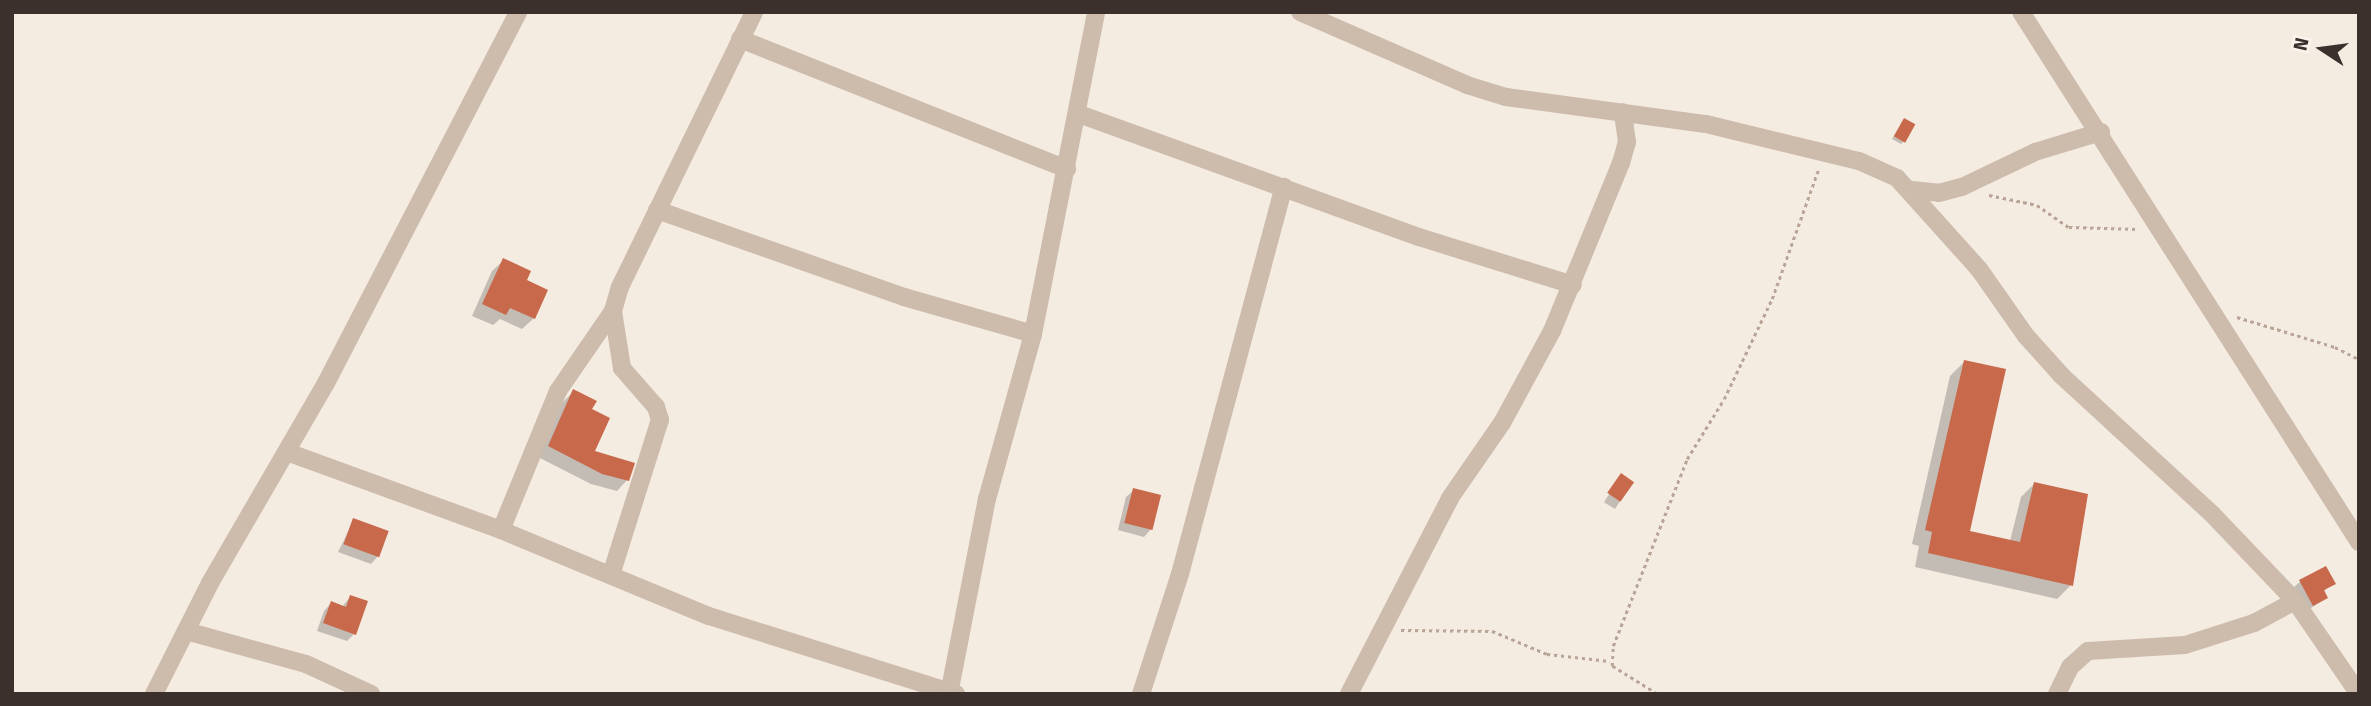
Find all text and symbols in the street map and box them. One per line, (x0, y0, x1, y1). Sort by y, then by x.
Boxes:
north arrow (2287, 14, 2357, 84)
text: N (2288, 35, 2314, 53)

